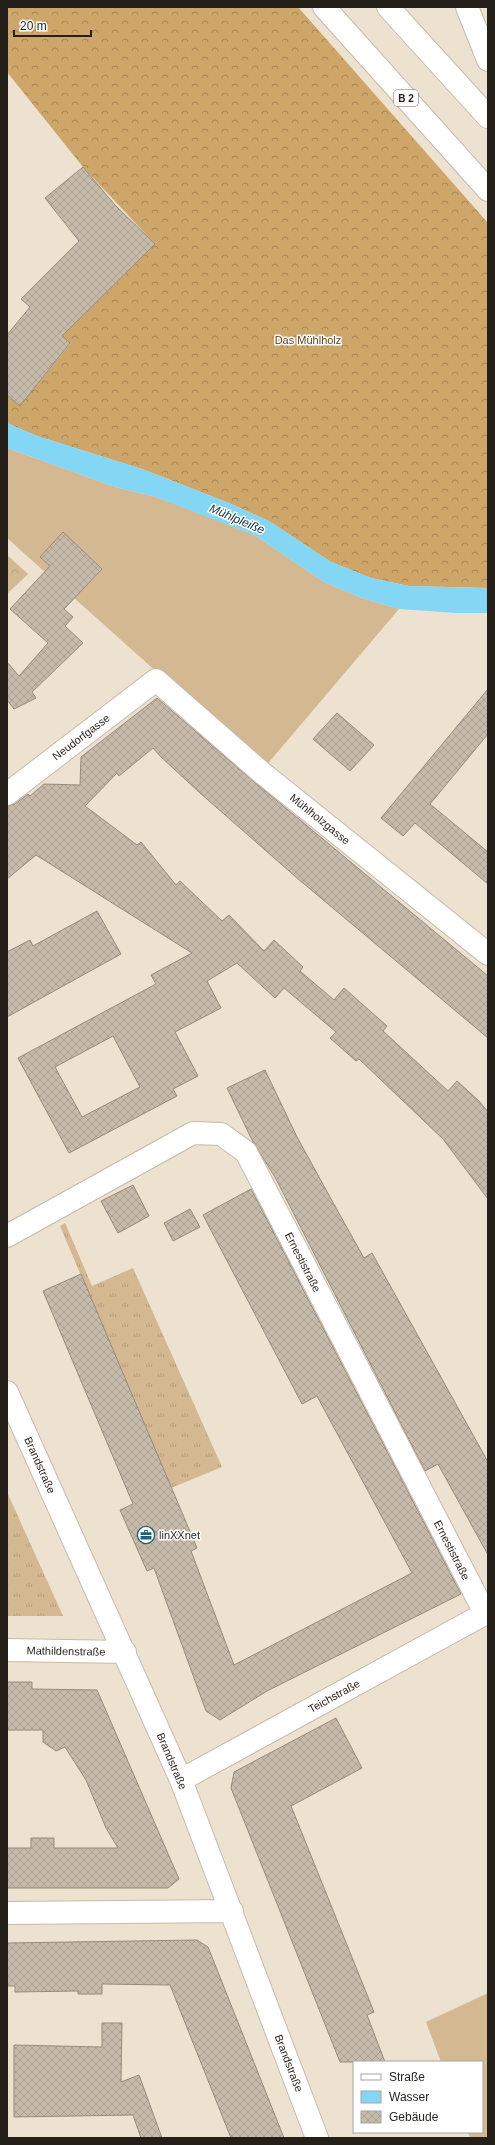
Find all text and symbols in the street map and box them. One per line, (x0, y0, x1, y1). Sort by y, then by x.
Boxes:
scale bar (14, 12, 91, 38)
text: 20 m (20, 19, 47, 33)
road number: B 2 (394, 90, 418, 106)
park label: Das Mühlholz (275, 334, 341, 346)
water label: Mühlpleiße (207, 501, 267, 537)
street label: Neudorfgasse (50, 712, 112, 762)
street label: Mühlholzgasse (288, 791, 352, 847)
street label: Ernestistraße (283, 1230, 323, 1294)
street label: Brandstraße (22, 1435, 58, 1495)
street label: Ernestistraße (432, 1518, 472, 1582)
office icon: linXXnet (136, 1525, 156, 1545)
place label: linXXnet (159, 1529, 200, 1541)
street label: Mathildenstraße (26, 1644, 106, 1658)
street label: Teichstraße (306, 1677, 362, 1715)
street label: Brandstraße (155, 1731, 189, 1791)
street label: Brandstraße (273, 2033, 305, 2093)
legend (353, 2061, 483, 2133)
text: Straße (389, 2070, 425, 2084)
text: Wasser (389, 2090, 429, 2104)
text: Gebäude (389, 2110, 439, 2124)

